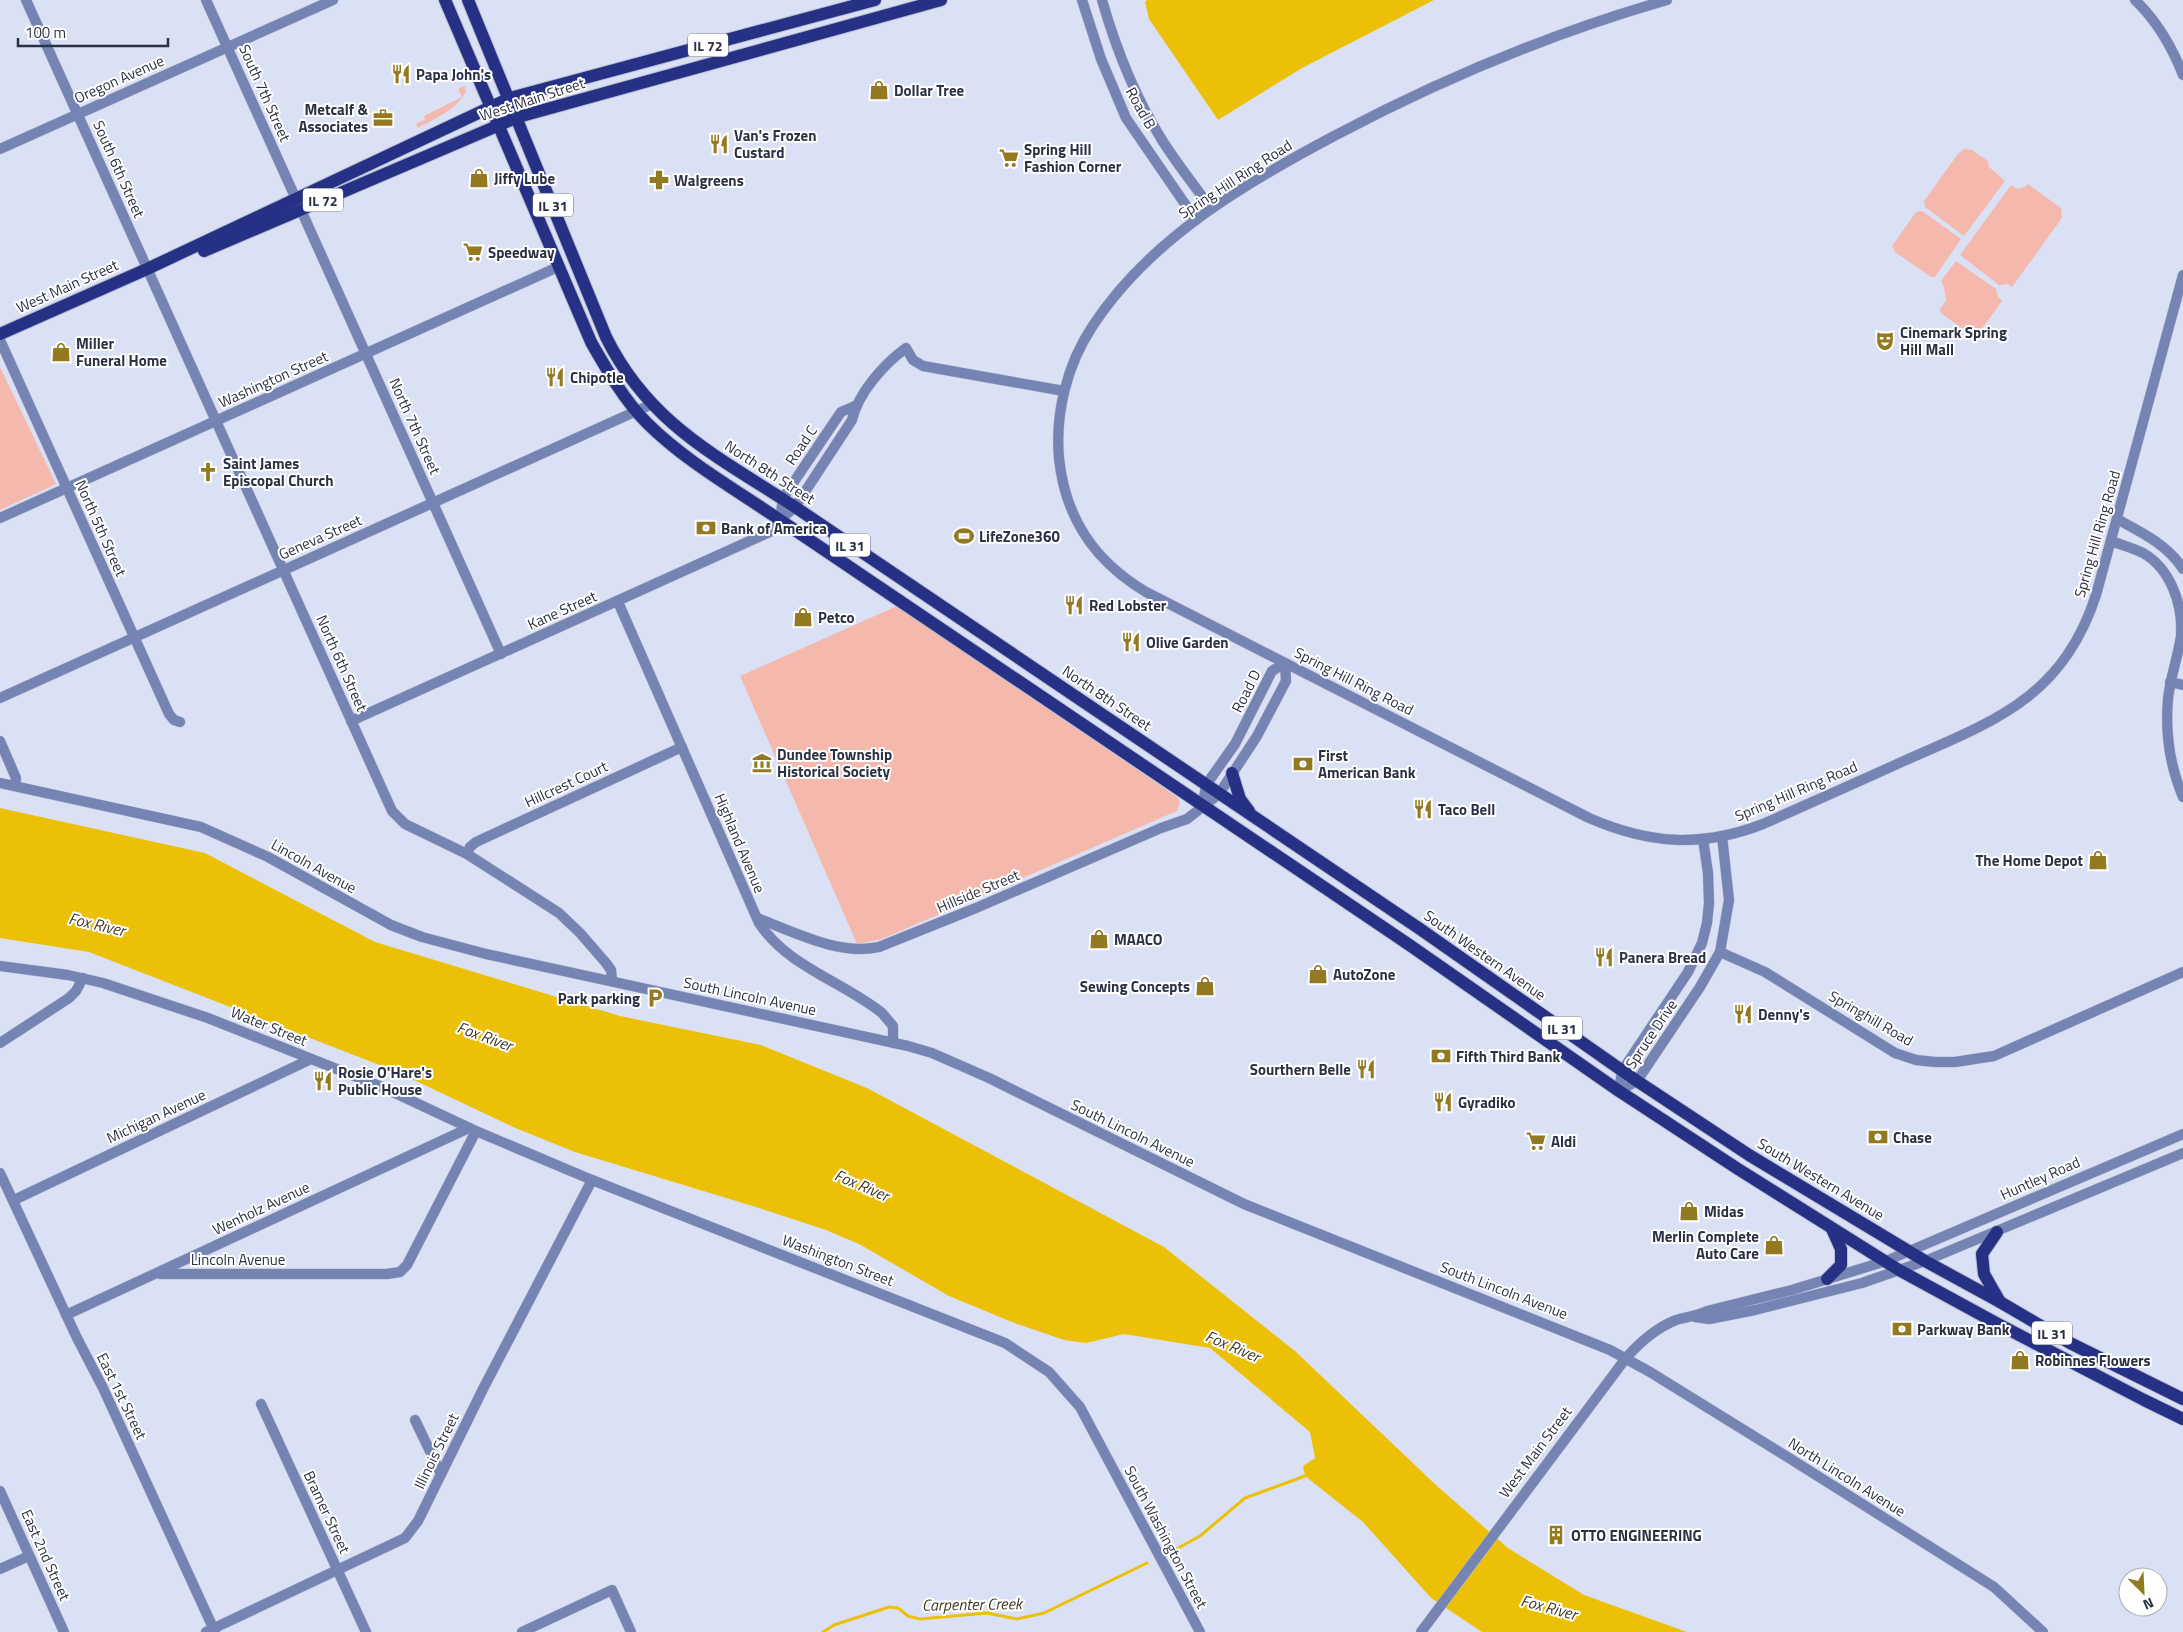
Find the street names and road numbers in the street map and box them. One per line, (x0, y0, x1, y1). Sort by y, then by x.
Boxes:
road number: IL 72 (688, 34, 728, 56)
street label: South 7th Street (233, 41, 297, 146)
street label: Oregon Avenue (70, 49, 168, 109)
street label: West Main Street (476, 71, 588, 127)
street label: Road B (1120, 83, 1162, 133)
street label: South 6th Street (87, 117, 151, 222)
street label: Spring Hill Ring Road (1174, 134, 1296, 224)
road number: IL 72 (303, 188, 343, 212)
road number: IL 31 (533, 194, 573, 216)
street label: West Main Street (12, 253, 122, 319)
street label: Washington Street (214, 344, 332, 413)
street label: North 7th Street (383, 374, 447, 479)
street label: Road C (779, 420, 823, 470)
street label: North 8th Street (720, 434, 820, 510)
street label: Spring Hill Ring Road (2068, 468, 2126, 600)
street label: North 5th Street (69, 476, 133, 581)
street label: Geneva Street (275, 508, 366, 566)
road number: IL 31 (830, 534, 870, 556)
street label: Kane Street (524, 584, 601, 635)
street label: North 6th Street (310, 611, 374, 716)
street label: Spring Hill Ring Road (1290, 641, 1418, 721)
street label: North 8th Street (1058, 660, 1157, 737)
street label: Road D (1225, 666, 1267, 716)
street label: Hillcrest Court (521, 754, 612, 813)
street label: Spring Hill Ring Road (1731, 755, 1861, 827)
street label: Highland Avenue (709, 790, 771, 896)
street label: Lincoln Avenue (267, 833, 361, 899)
street label: Hillside Street (933, 863, 1024, 919)
street label: South Western Avenue (1419, 904, 1551, 1006)
street label: South Lincoln Avenue (681, 971, 819, 1021)
street label: Springhill Road (1824, 984, 1918, 1052)
street label: Spruce Drive (1619, 995, 1683, 1073)
street label: Water Street (227, 1000, 311, 1052)
road number: IL 31 (1542, 1016, 1582, 1040)
street label: Michigan Avenue (103, 1083, 209, 1149)
street label: South Lincoln Avenue (1067, 1093, 1199, 1173)
street label: South Western Avenue (1753, 1132, 1889, 1226)
street label: Huntley Road (1996, 1150, 2084, 1206)
street label: Wenholz Avenue (209, 1175, 313, 1241)
street label: Washington Street (779, 1228, 898, 1292)
street label: Lincoln Avenue (191, 1248, 285, 1271)
street label: South Lincoln Avenue (1437, 1255, 1571, 1325)
road number: IL 31 (2032, 1322, 2072, 1345)
street label: East 1st Street (91, 1349, 153, 1444)
street label: West Main Street (1493, 1401, 1578, 1503)
street label: Illinois Street (408, 1408, 465, 1493)
street label: North Lincoln Avenue (1784, 1432, 1910, 1522)
street label: South Washington Street (1119, 1462, 1214, 1613)
street label: Bramer Street (298, 1467, 357, 1558)
street label: East 2nd Street (16, 1506, 77, 1605)

